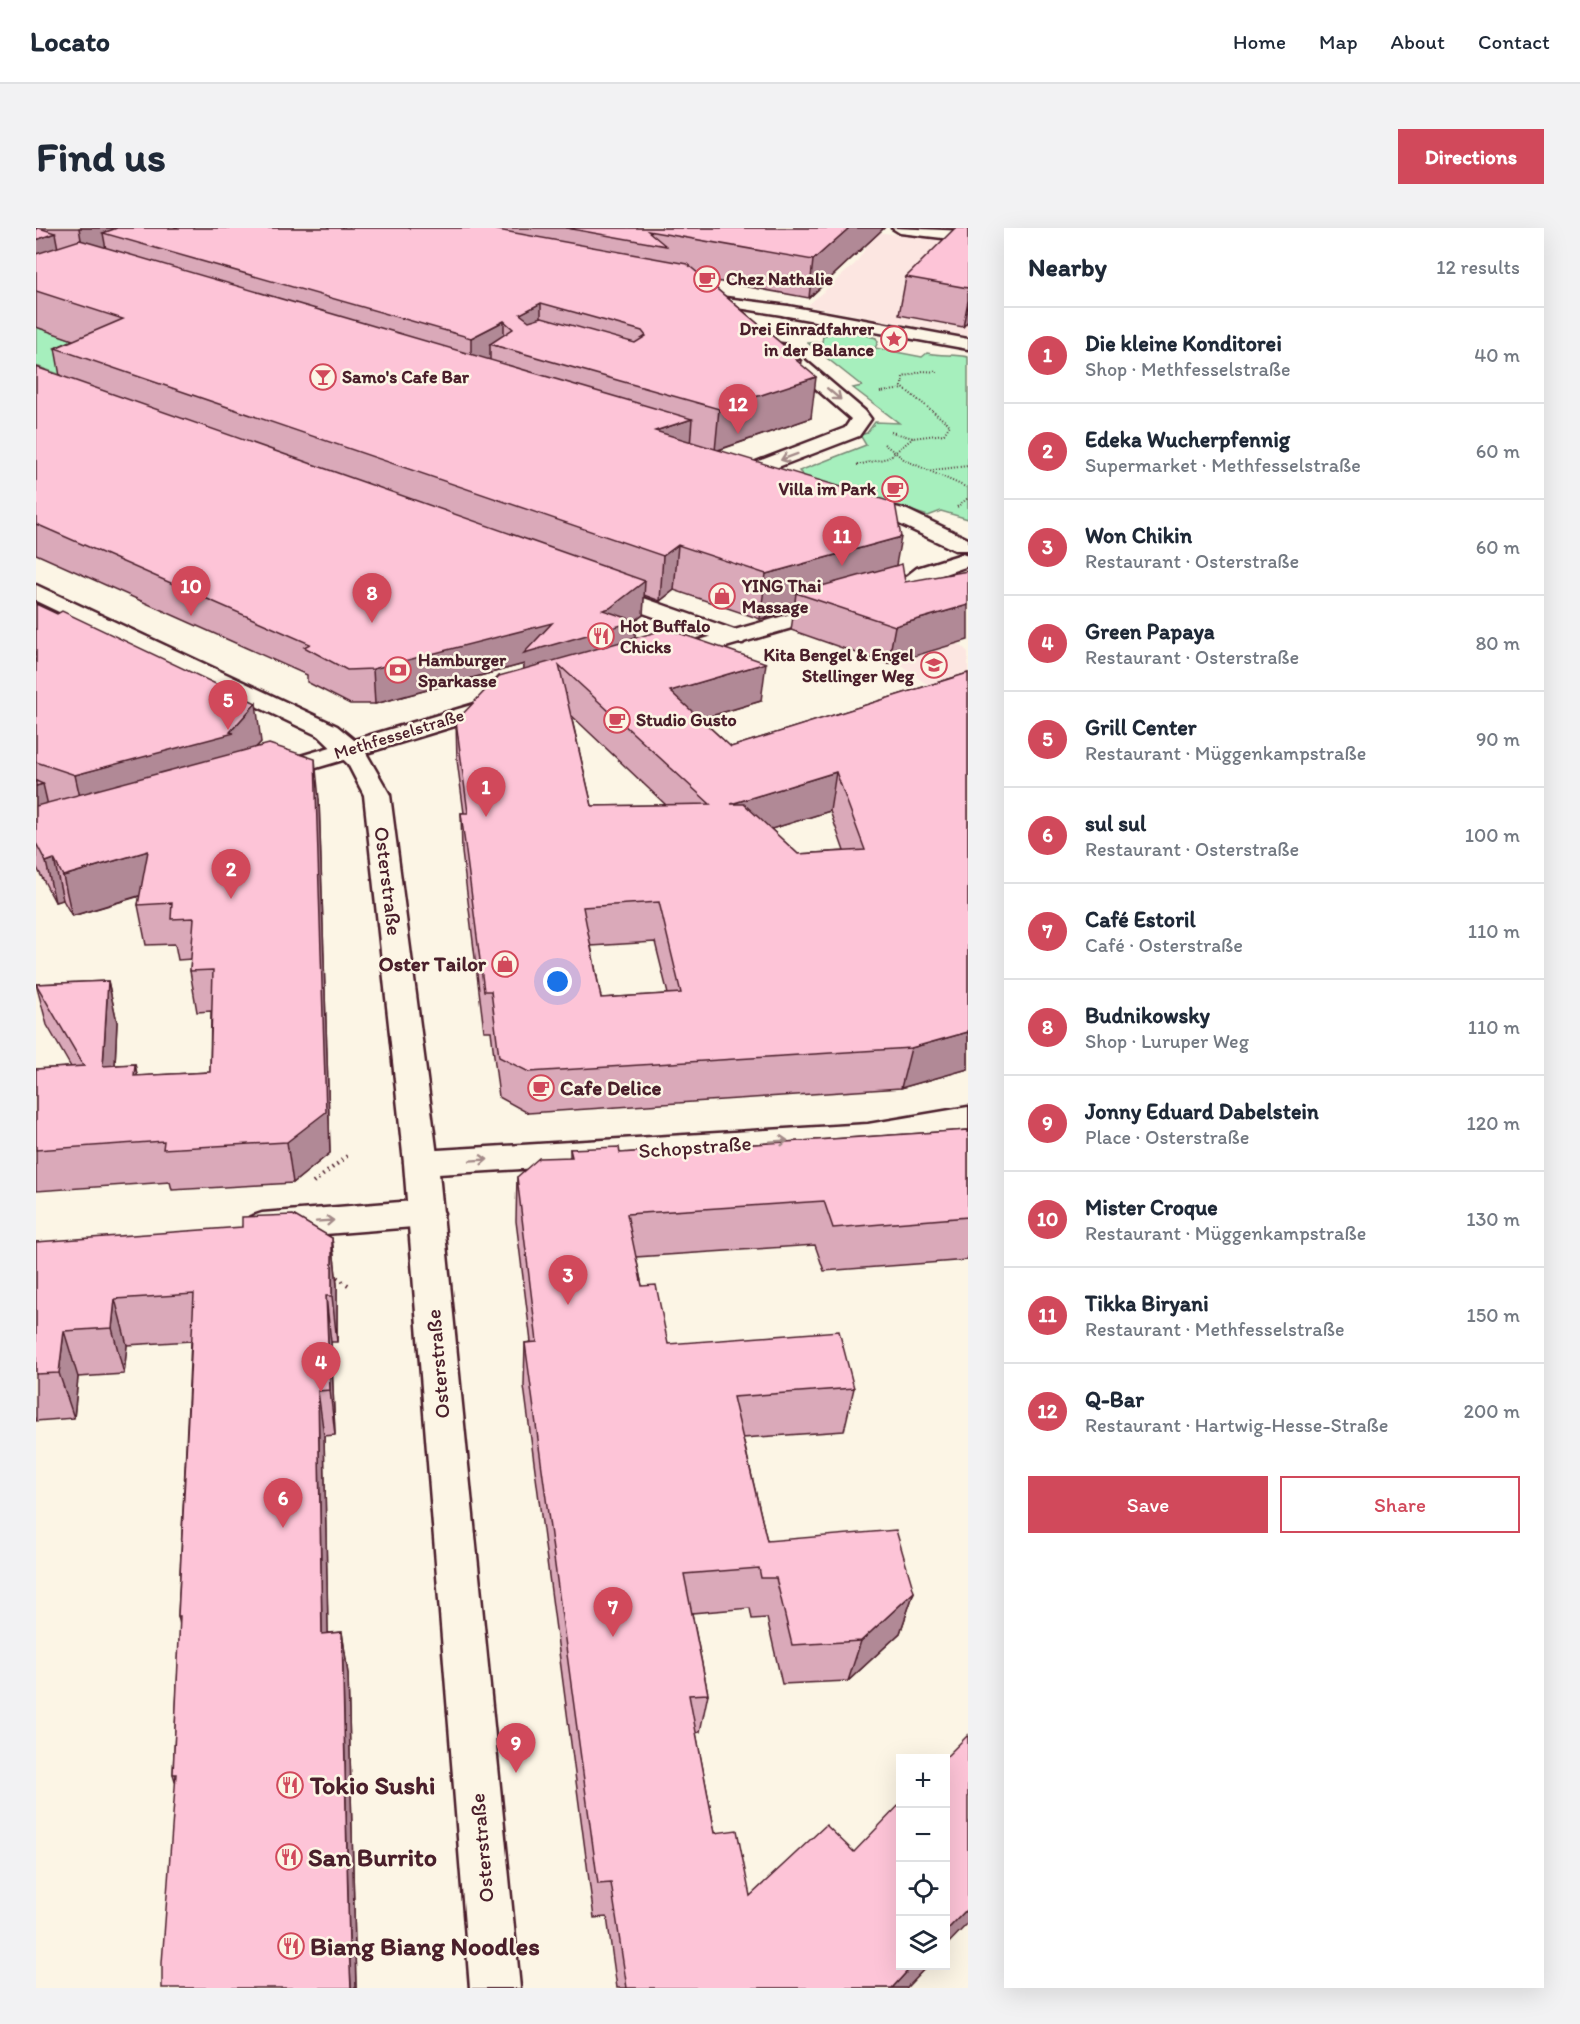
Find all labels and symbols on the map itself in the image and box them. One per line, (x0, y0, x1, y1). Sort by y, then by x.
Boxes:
cafe icon: Chez Nathalie (692, 264, 722, 294)
place label: Chez Nathalie (726, 268, 834, 290)
place label: Drei Einradfahrer in der Balance (739, 318, 875, 361)
place icon: Drei Einradfahrer in der Balance (879, 324, 909, 354)
bar icon: Samo's Cafe Bar (308, 362, 338, 392)
place label: Samo's Cafe Bar (342, 366, 470, 388)
pin: 12 (718, 384, 758, 434)
one-way arrow (826, 387, 841, 401)
one-way arrow (780, 452, 799, 463)
cafe icon: Villa im Park (880, 474, 910, 504)
place label: Villa im Park (779, 478, 877, 500)
pin: 11 (822, 516, 862, 566)
pin: 10 (172, 566, 210, 616)
pin: 8 (352, 574, 392, 623)
place label: YING Thai Massage (741, 575, 821, 618)
shop icon: YING Thai Massage (707, 581, 737, 611)
place label: Hot Buffalo Chicks (620, 615, 710, 658)
restaurant icon: Hot Buffalo Chicks (586, 621, 616, 651)
place label: Kita Bengel & Engel Stellinger Weg (763, 644, 915, 687)
place label: Hamburger Sparkasse (418, 649, 507, 692)
school or university icon: Kita Bengel & Engel Stellinger Weg (919, 650, 949, 680)
bank icon: Hamburger Sparkasse (383, 655, 413, 685)
pin: 5 (208, 680, 248, 730)
street label: Methfesselstraße (331, 704, 467, 764)
cafe icon: Studio Gusto (602, 705, 632, 735)
place label: Studio Gusto (636, 709, 737, 731)
pin: 1 (466, 768, 506, 817)
street label: Osterstraße (369, 825, 408, 937)
pin: 2 (212, 850, 250, 899)
shop icon: Oster Tailor (490, 949, 520, 979)
place label: Oster Tailor (378, 951, 487, 976)
your location (543, 967, 572, 996)
cafe icon: Cafe Delice (526, 1073, 556, 1103)
place label: Cafe Delice (560, 1075, 661, 1100)
street label: Schopstraße (638, 1130, 752, 1163)
one-way arrow (768, 1136, 788, 1147)
one-way arrow (469, 1154, 489, 1165)
one-way arrow (314, 1216, 334, 1227)
pin: 3 (548, 1256, 588, 1305)
street label: Osterstraße (420, 1308, 455, 1420)
pin: 4 (302, 1342, 340, 1392)
pin: 6 (264, 1478, 302, 1528)
pin: 7 (594, 1588, 632, 1637)
pin: 9 (496, 1724, 536, 1773)
place label: Tokio Sushi (309, 1769, 436, 1801)
restaurant icon: Tokio Sushi (275, 1770, 305, 1800)
street label: Osterstraße (464, 1792, 499, 1904)
place label: San Burrito (308, 1841, 437, 1873)
restaurant icon: San Burrito (274, 1842, 304, 1872)
place label: Biang Biang Noodles (310, 1930, 540, 1962)
restaurant icon: Biang Biang Noodles (276, 1931, 306, 1961)

